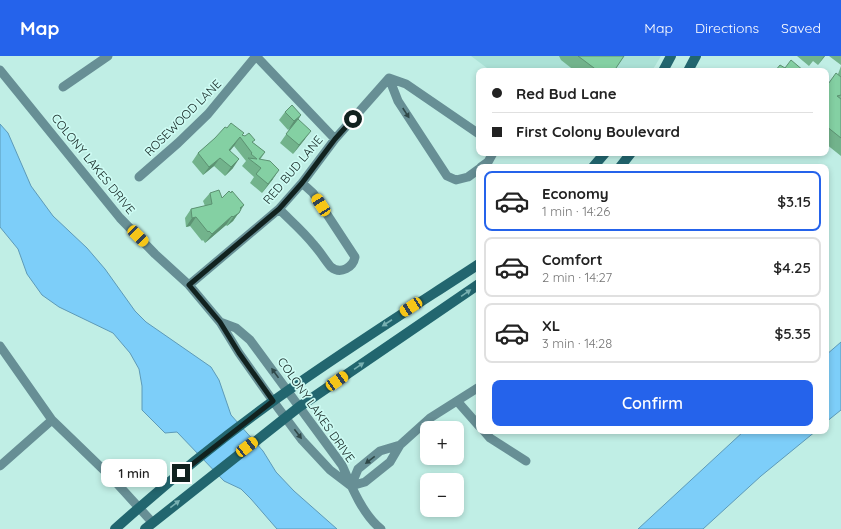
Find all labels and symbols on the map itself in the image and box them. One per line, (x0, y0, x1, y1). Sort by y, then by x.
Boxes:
street label: ROSEWOOD LANE (141, 76, 224, 159)
one-way arrow (402, 108, 410, 118)
street label: COLONY LAKES DRIVE (48, 110, 139, 217)
route start (344, 110, 362, 128)
street label: RED BUD LANE (260, 132, 326, 207)
car (309, 192, 333, 218)
car (125, 223, 151, 249)
one-way arrow (461, 289, 472, 297)
car (398, 295, 424, 319)
one-way arrow (381, 319, 393, 326)
street label: COLONY LAKES DRIVE (274, 354, 358, 465)
one-way arrow (354, 362, 364, 370)
one-way arrow (271, 367, 279, 378)
car (324, 369, 350, 393)
one-way arrow (294, 429, 303, 440)
car (234, 435, 260, 459)
one-way arrow (364, 455, 375, 464)
callout: 1 min (101, 459, 167, 487)
route end (172, 464, 190, 482)
one-way arrow (169, 500, 180, 509)

